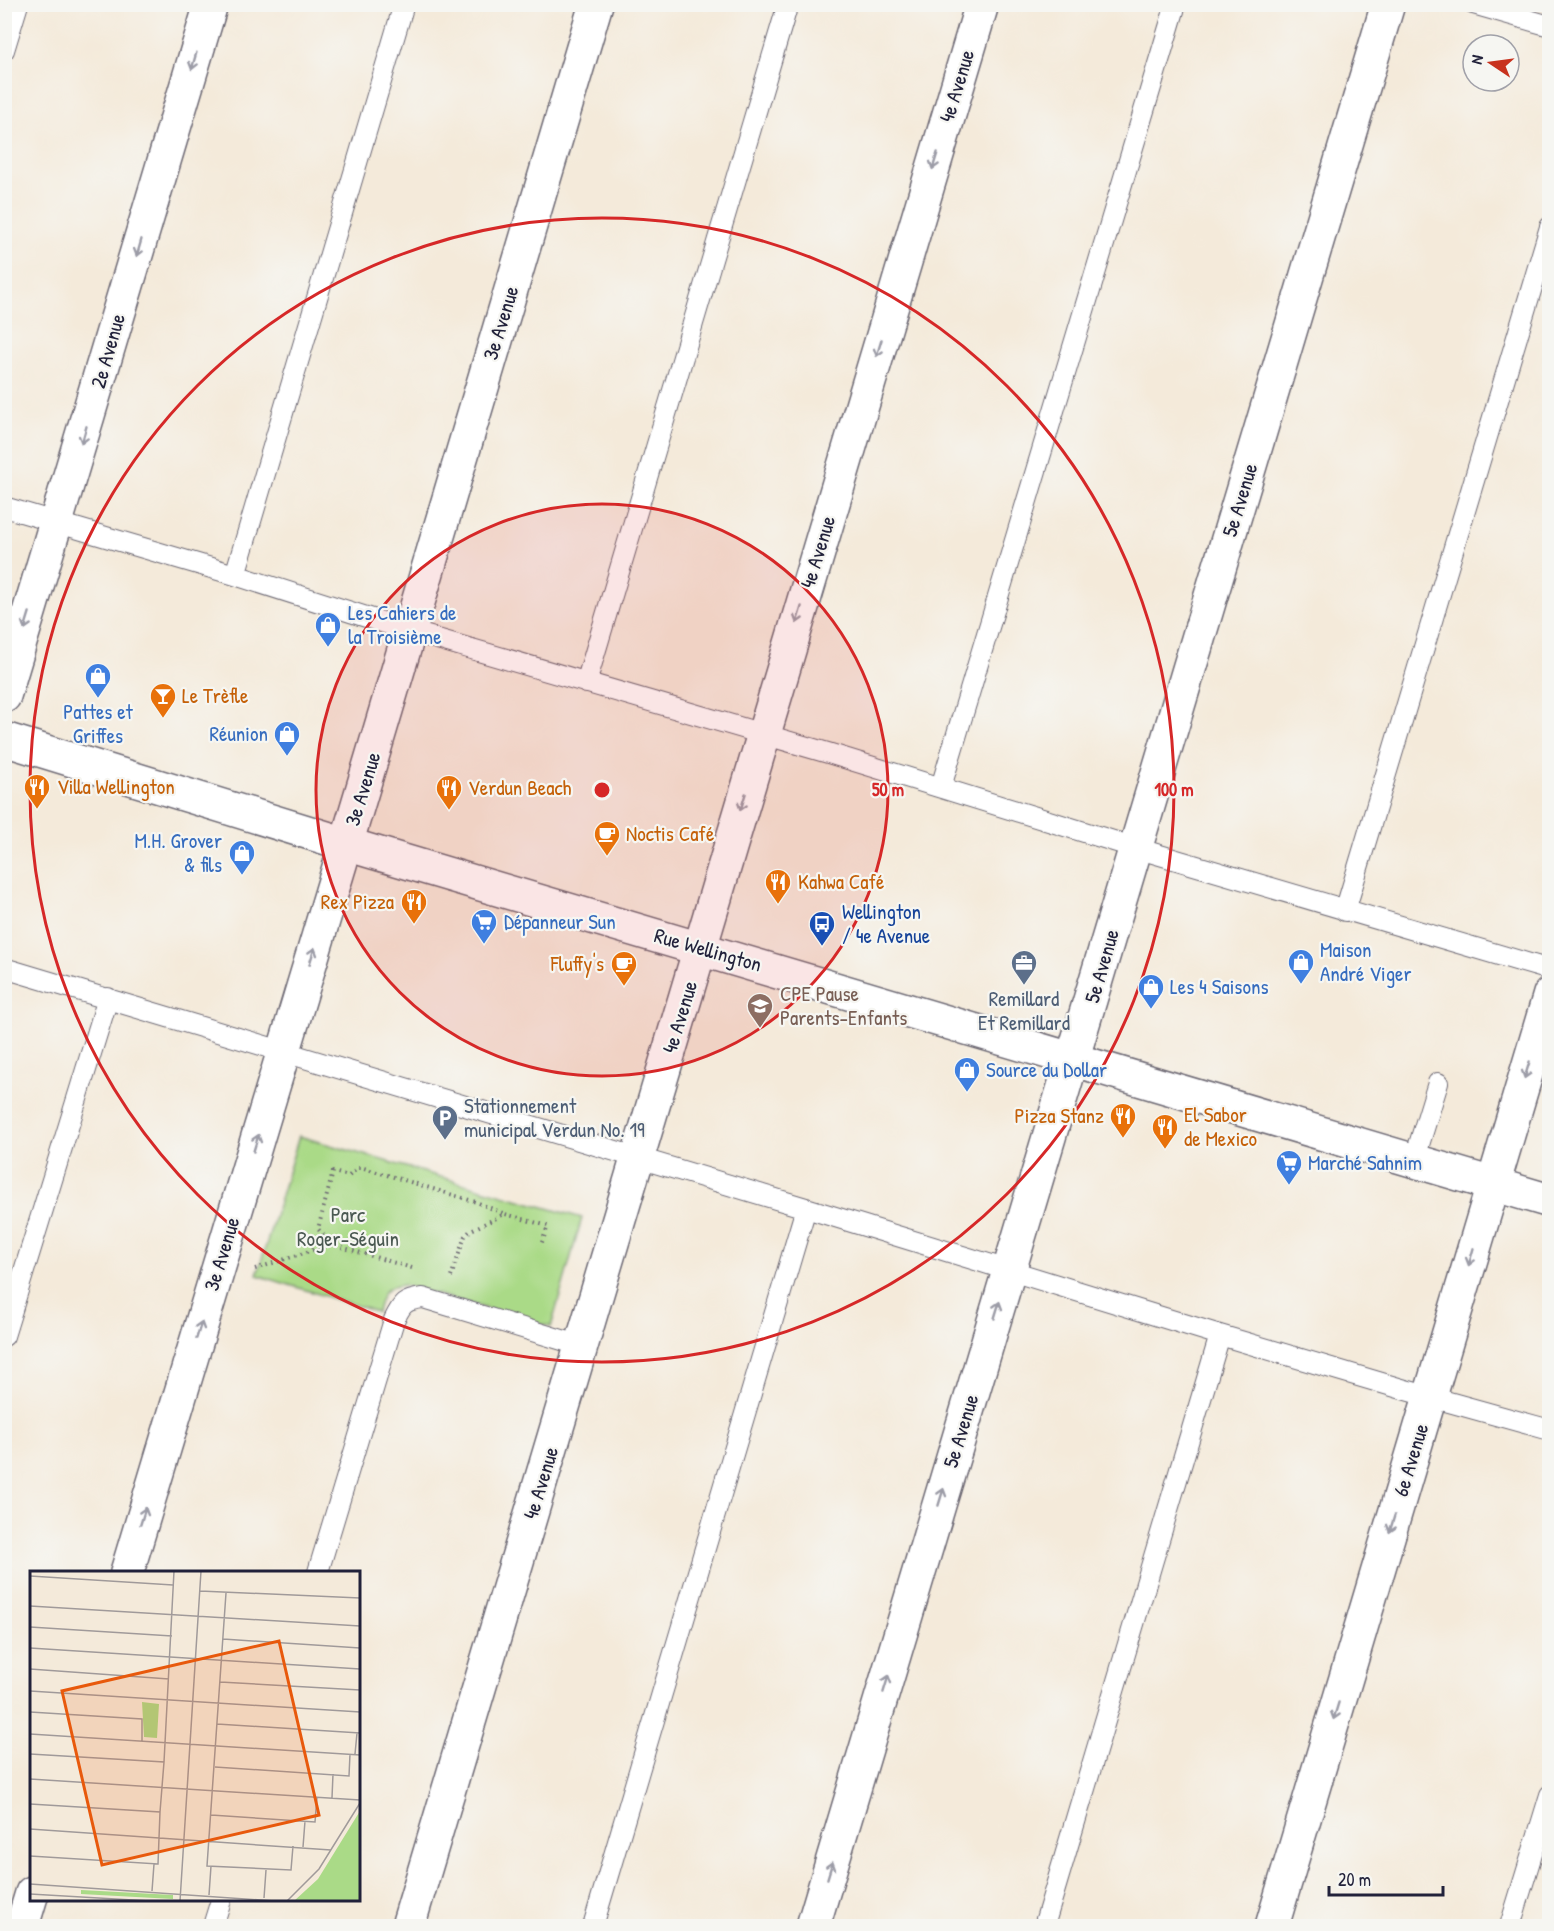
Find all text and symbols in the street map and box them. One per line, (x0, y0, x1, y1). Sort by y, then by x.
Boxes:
north arrow (1461, 33, 1521, 93)
street label: 4e Avenue (932, 46, 981, 126)
one-way arrow (188, 51, 199, 70)
text: N (1465, 53, 1488, 66)
one-way arrow (929, 151, 940, 170)
one-way arrow (133, 238, 144, 257)
street label: 3e Avenue (476, 282, 525, 363)
street label: 2e Avenue (83, 310, 132, 392)
one-way arrow (873, 338, 884, 357)
one-way arrow (78, 425, 89, 444)
street label: 5e Avenue (1215, 460, 1264, 540)
street label: 4e Avenue (793, 512, 842, 592)
place label: Les Cahiers de la Troisième (348, 598, 456, 651)
one-way arrow (793, 605, 804, 624)
shop icon: Les Cahiers de la Troisième (313, 610, 343, 648)
one-way arrow (21, 611, 32, 630)
shop icon: Pattes et Griffes (83, 661, 113, 699)
bar icon: Le Trèfle (148, 681, 178, 719)
place label: Le Trèfle (182, 681, 248, 710)
place label: Pattes et Griffes (63, 697, 134, 750)
place label: Réunion (210, 719, 268, 748)
shop icon: Réunion (272, 719, 302, 757)
street label: 3e Avenue (338, 748, 387, 829)
restaurant icon: Villa Wellington (22, 772, 52, 810)
place label: Villa Wellington (57, 772, 175, 801)
restaurant icon: Verdun Beach (434, 773, 464, 811)
place label: Verdun Beach (468, 773, 572, 802)
text: 50 m (872, 777, 904, 802)
text: 100 m (1154, 777, 1194, 802)
centre of rings (592, 780, 612, 800)
one-way arrow (737, 792, 748, 811)
cafe icon: Noctis Café (592, 819, 622, 857)
place label: Noctis Café (626, 819, 714, 848)
place label: M.H. Grover & fils (134, 826, 222, 879)
shop icon: M.H. Grover & fils (227, 838, 257, 876)
restaurant icon: Kahwa Café (763, 867, 793, 905)
place label: Kahwa Café (798, 867, 884, 896)
place label: Rex Pizza (321, 887, 394, 916)
restaurant icon: Rex Pizza (399, 887, 429, 925)
place label: Wellington / 4e Avenue (842, 897, 930, 950)
supermarket icon: Dépanneur Sun (469, 907, 499, 945)
place label: Dépanneur Sun (504, 907, 616, 936)
bus stop icon: Wellington / 4e Avenue (807, 909, 837, 947)
street label: Rue Wellington (651, 920, 765, 979)
street label: 5e Avenue (1077, 926, 1126, 1006)
place label: Maison André Viger (1320, 935, 1412, 988)
one-way arrow (307, 947, 318, 966)
shop icon: Maison André Viger (1286, 947, 1316, 985)
office icon: Remillard Et Remillard (1009, 948, 1039, 986)
place label: Fluffy's (550, 949, 604, 978)
cafe icon: Fluffy's (609, 949, 639, 987)
shop icon: Les 4 Saisons (1136, 972, 1166, 1010)
place label: Les 4 Saisons (1170, 972, 1269, 1001)
street label: 4e Avenue (655, 977, 704, 1057)
place label: CPE Pause Parents-Enfants (780, 979, 907, 1032)
place label: Remillard Et Remillard (978, 984, 1070, 1037)
school or university icon: CPE Pause Parents-Enfants (745, 991, 775, 1029)
shop icon: Source du Dollar (952, 1055, 982, 1093)
place label: Source du Dollar (986, 1055, 1107, 1084)
one-way arrow (1520, 1060, 1531, 1079)
place label: Stationnement municipal Verdun No. 19 (464, 1091, 645, 1144)
place label: El Sabor de Mexico (1184, 1100, 1257, 1153)
place label: Pizza Stanz (1015, 1101, 1104, 1130)
restaurant icon: Pizza Stanz (1108, 1101, 1138, 1139)
parking icon: Stationnement municipal Verdun No. 19 (430, 1103, 460, 1141)
restaurant icon: El Sabor de Mexico (1150, 1112, 1180, 1150)
one-way arrow (251, 1134, 262, 1153)
supermarket icon: Marché Sahnim (1274, 1148, 1304, 1186)
place label: Marché Sahnim (1308, 1148, 1422, 1177)
park label: Parc Roger-Séguin (297, 1200, 399, 1253)
street label: 3e Avenue (197, 1213, 246, 1294)
one-way arrow (1465, 1247, 1476, 1266)
one-way arrow (992, 1301, 1003, 1320)
one-way arrow (194, 1320, 205, 1339)
street label: 5e Avenue (936, 1391, 985, 1471)
street label: 6e Avenue (1386, 1420, 1435, 1500)
street label: 4e Avenue (516, 1443, 565, 1523)
one-way arrow (936, 1488, 947, 1507)
one-way arrow (138, 1507, 149, 1526)
one-way arrow (1386, 1514, 1397, 1533)
inset map (30, 1571, 360, 1901)
one-way arrow (881, 1674, 892, 1693)
one-way arrow (1330, 1701, 1341, 1720)
scale bar (1329, 1859, 1443, 1897)
one-way arrow (825, 1861, 836, 1880)
text: 20 m (1338, 1867, 1371, 1892)

